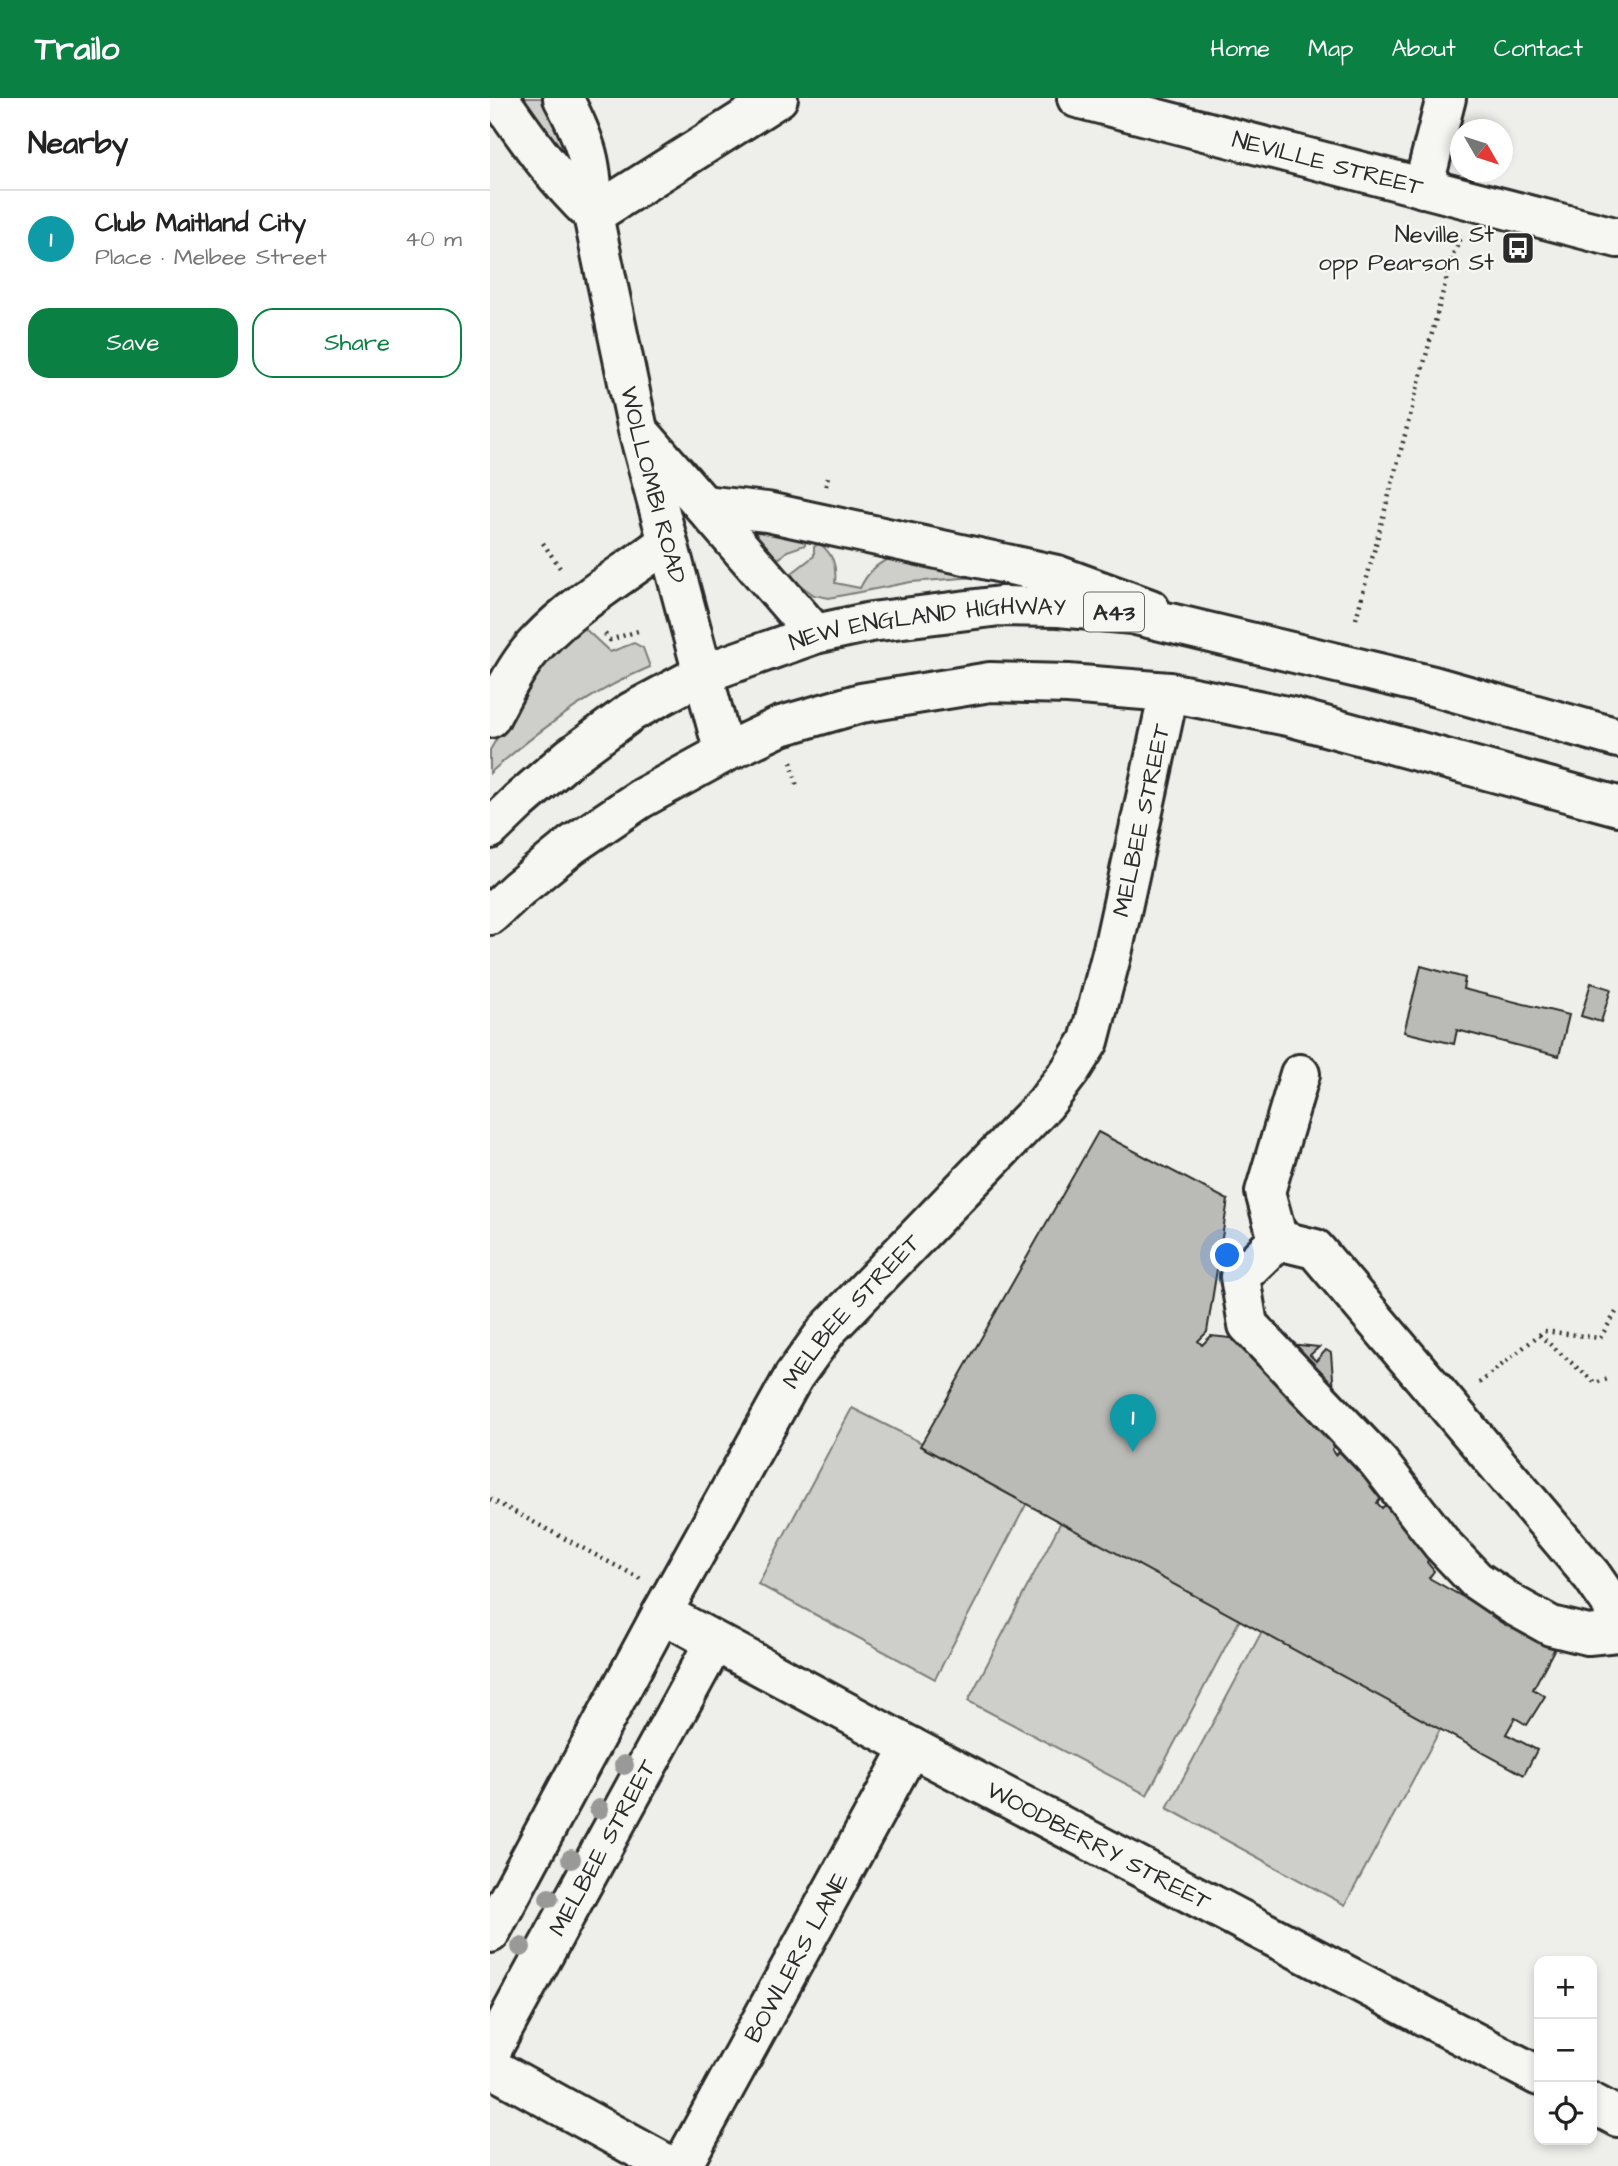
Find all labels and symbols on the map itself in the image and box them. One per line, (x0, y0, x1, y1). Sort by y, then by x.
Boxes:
north arrow (1450, 119, 1513, 182)
street label: NEVILLE STREET (1228, 123, 1427, 205)
place label: Neville St opp Pearson St (1318, 218, 1494, 280)
bus stop icon: Neville St opp Pearson St (1499, 229, 1537, 267)
street label: WOLLOMBI ROAD (611, 383, 694, 587)
street label: NEW ENGLAND HIGHWAY (785, 590, 1067, 660)
road number: A43 (1084, 592, 1144, 632)
street label: MELBEE STREET (1105, 721, 1180, 920)
street label: MELBEE STREET (774, 1227, 929, 1395)
your location (1210, 1238, 1244, 1272)
pin: 1 (1110, 1394, 1156, 1452)
street label: MELBEE STREET (541, 1754, 665, 1943)
street label: WOODBERRY STREET (980, 1774, 1217, 1919)
street label: BOWLERS LANE (737, 1866, 857, 2049)

